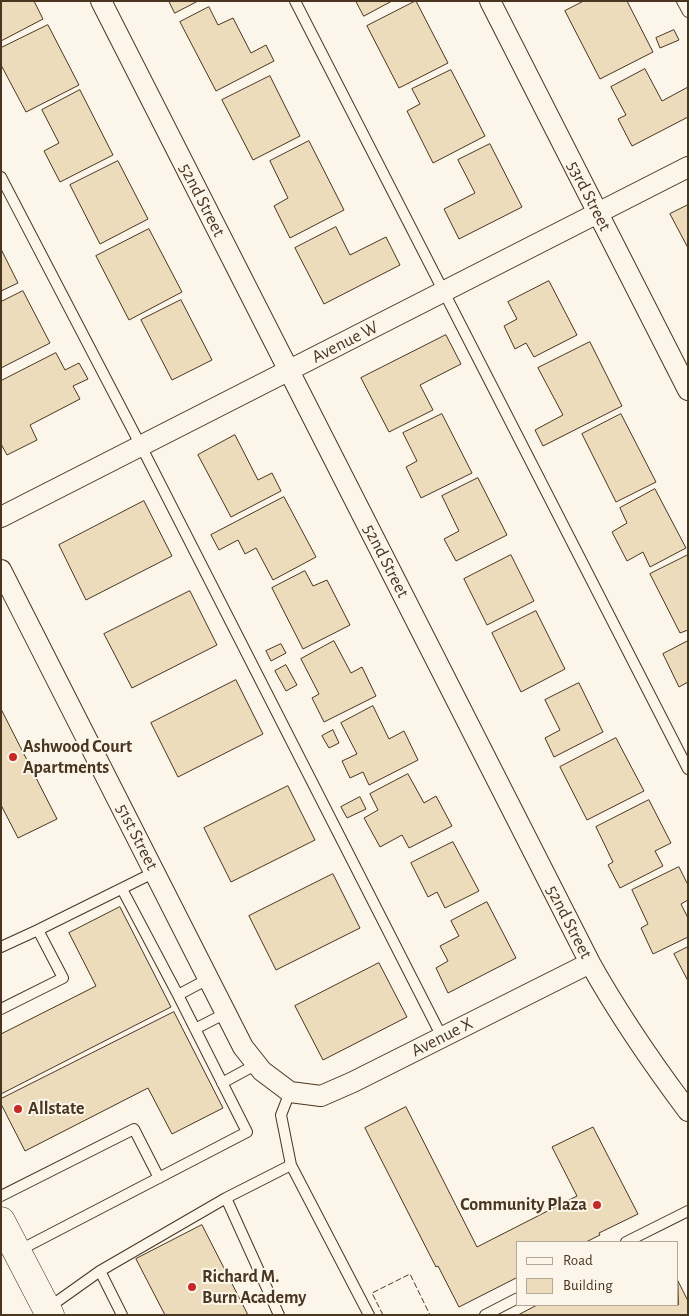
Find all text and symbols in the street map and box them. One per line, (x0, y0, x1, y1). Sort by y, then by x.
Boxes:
street label: 53rd Street (562, 158, 616, 234)
street label: 52nd Street (174, 160, 230, 240)
street label: Avenue W (308, 316, 382, 368)
street label: 52nd Street (358, 521, 414, 601)
place label: Ashwood Court Apartments (23, 736, 132, 779)
marker: Ashwood Court Apartments (7, 751, 19, 763)
street label: 51st Street (111, 800, 163, 874)
street label: 52nd Street (541, 882, 597, 962)
street label: Avenue X (408, 1012, 476, 1062)
place label: Allstate (28, 1098, 85, 1120)
marker: Allstate (12, 1103, 24, 1115)
place label: Community Plaza (460, 1194, 587, 1216)
marker: Community Plaza (591, 1199, 603, 1211)
legend (516, 1241, 679, 1306)
text: Road (563, 1253, 593, 1268)
place label: Richard M. Burn Academy (202, 1266, 306, 1308)
text: Building (563, 1278, 613, 1293)
marker: Richard M. Burn Academy (186, 1281, 198, 1293)

